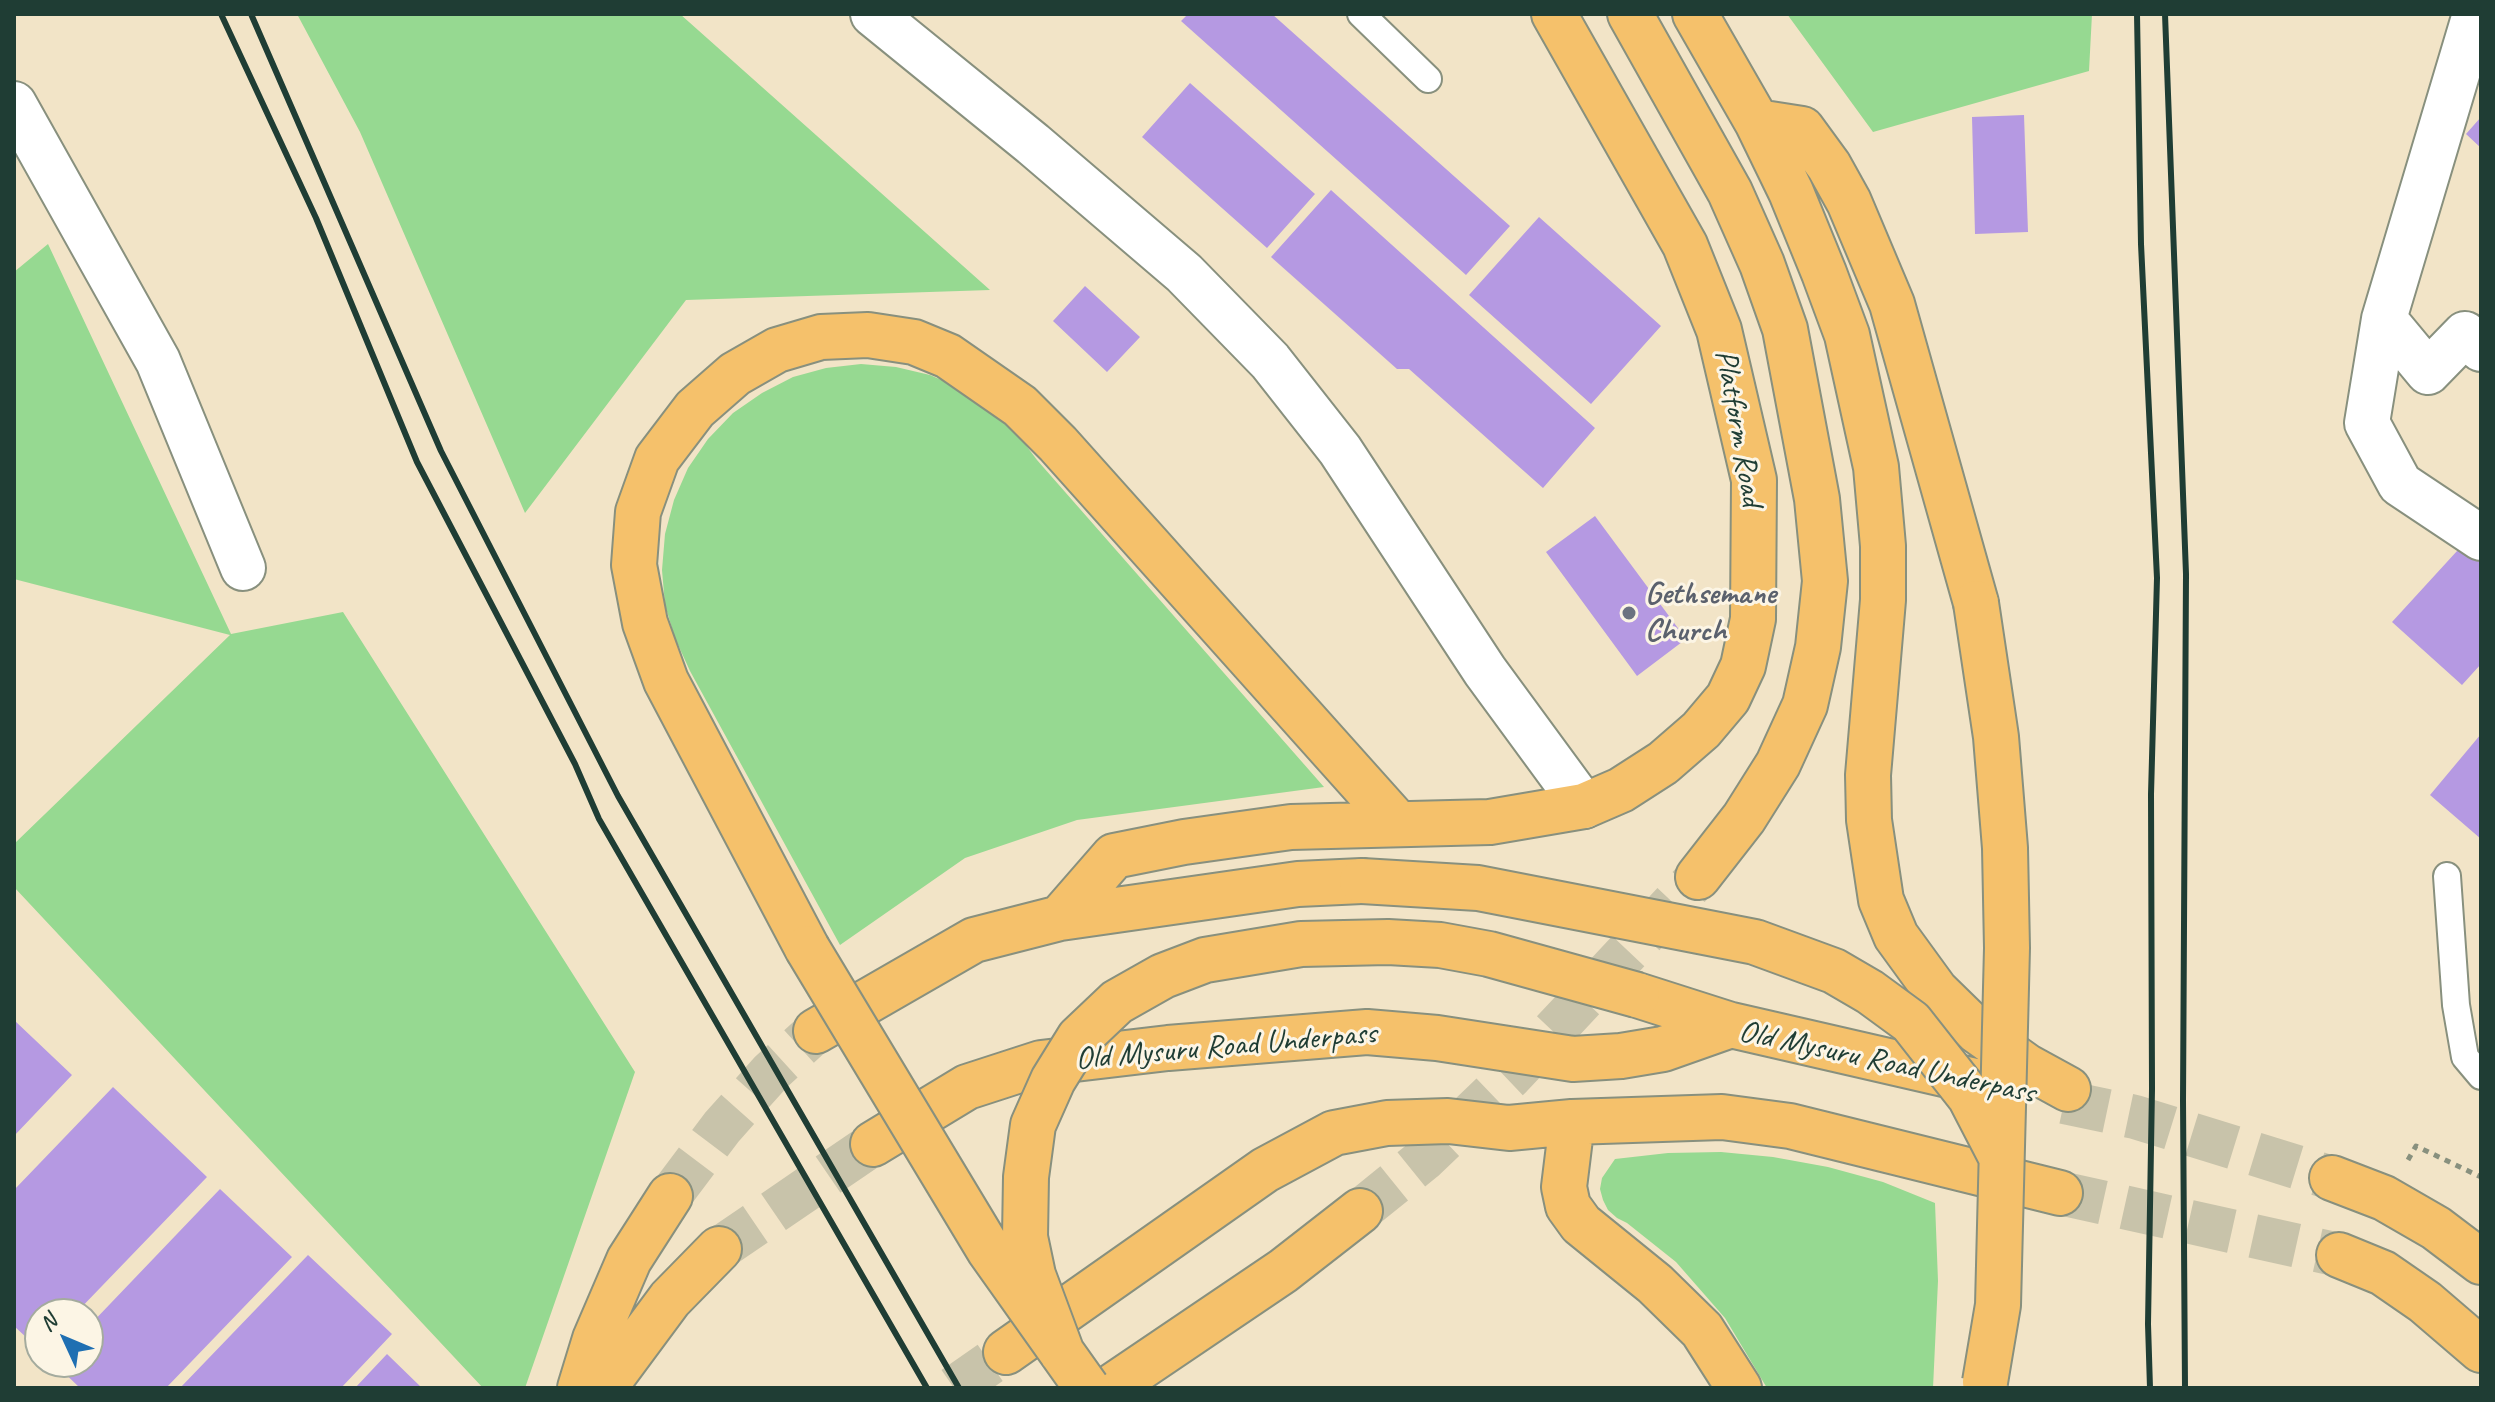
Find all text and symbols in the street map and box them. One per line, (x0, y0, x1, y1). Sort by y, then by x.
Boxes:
street label: Platform Road (1705, 347, 1771, 509)
place label: Gethsemane Church (1645, 576, 1776, 651)
marker: Gethsemane Church (1620, 604, 1638, 622)
street label: Old Mysuru Road Underpass (1735, 1013, 2039, 1113)
street label: Old Mysuru Road Underpass (1074, 1015, 1378, 1079)
north arrow (24, 1298, 104, 1378)
text: N (33, 1308, 63, 1337)

